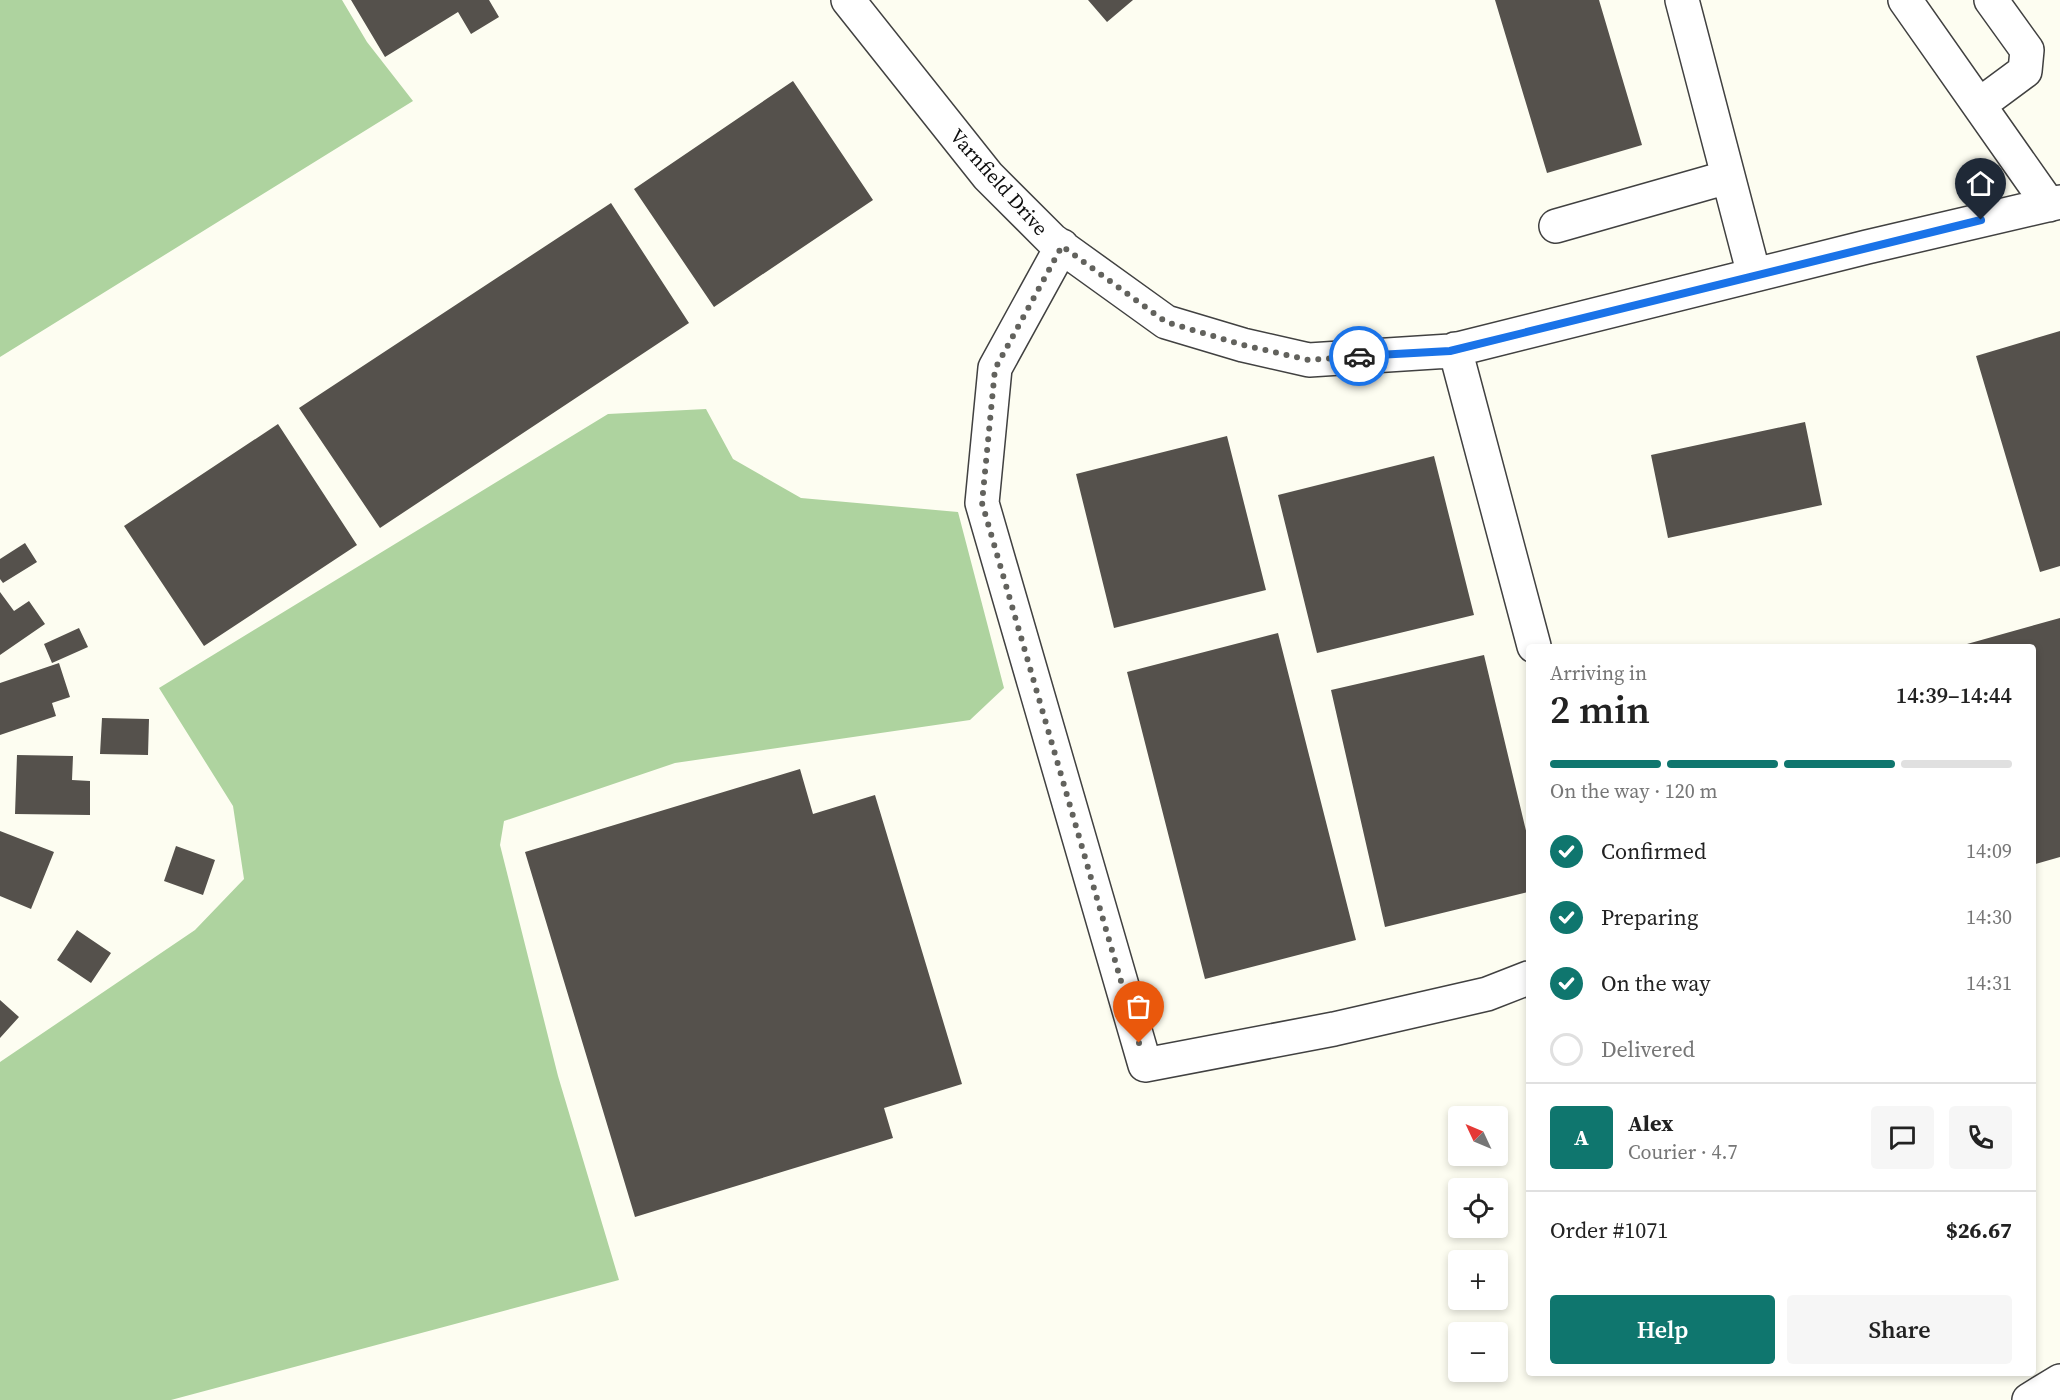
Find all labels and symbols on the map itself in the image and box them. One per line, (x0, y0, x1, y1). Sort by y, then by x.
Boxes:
street label: Varnfield Drive (943, 123, 1055, 241)
pin (1955, 158, 2006, 220)
courier (1329, 326, 1389, 386)
pin (1113, 981, 1164, 1043)
north arrow (1448, 1106, 1508, 1166)

